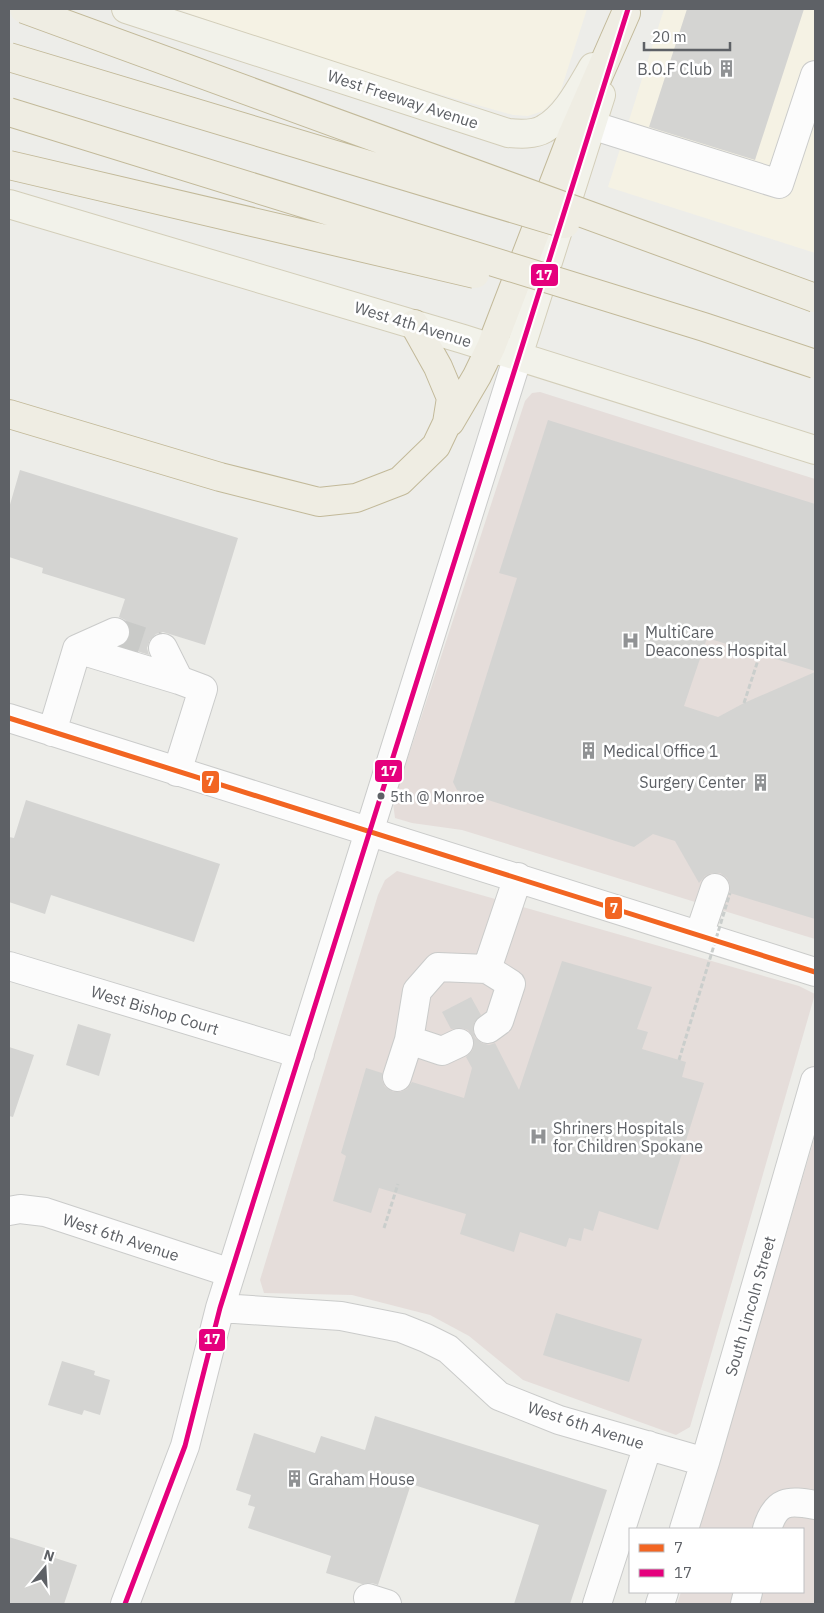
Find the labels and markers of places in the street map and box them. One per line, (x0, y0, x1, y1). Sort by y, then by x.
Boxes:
place label: B.O.F Club (637, 59, 712, 79)
building icon: B.O.F Club (716, 59, 736, 79)
place label: MultiCare Deaconess Hospital (645, 622, 787, 660)
hospital icon: MultiCare Deaconess Hospital (621, 631, 641, 651)
building icon: Medical Office 1 (579, 741, 599, 761)
place label: Medical Office 1 (603, 741, 718, 761)
place label: Surgery Center (639, 772, 746, 792)
building icon: Surgery Center (750, 772, 770, 792)
place label: 5th @ Monroe (390, 787, 484, 806)
marker: 5th @ Monroe (376, 791, 386, 801)
place label: Shriners Hospitals for Children Spokane (553, 1118, 703, 1156)
hospital icon: Shriners Hospitals for Children Spokane (529, 1127, 549, 1147)
building icon: Graham House (284, 1469, 304, 1489)
place label: Graham House (308, 1469, 415, 1489)

